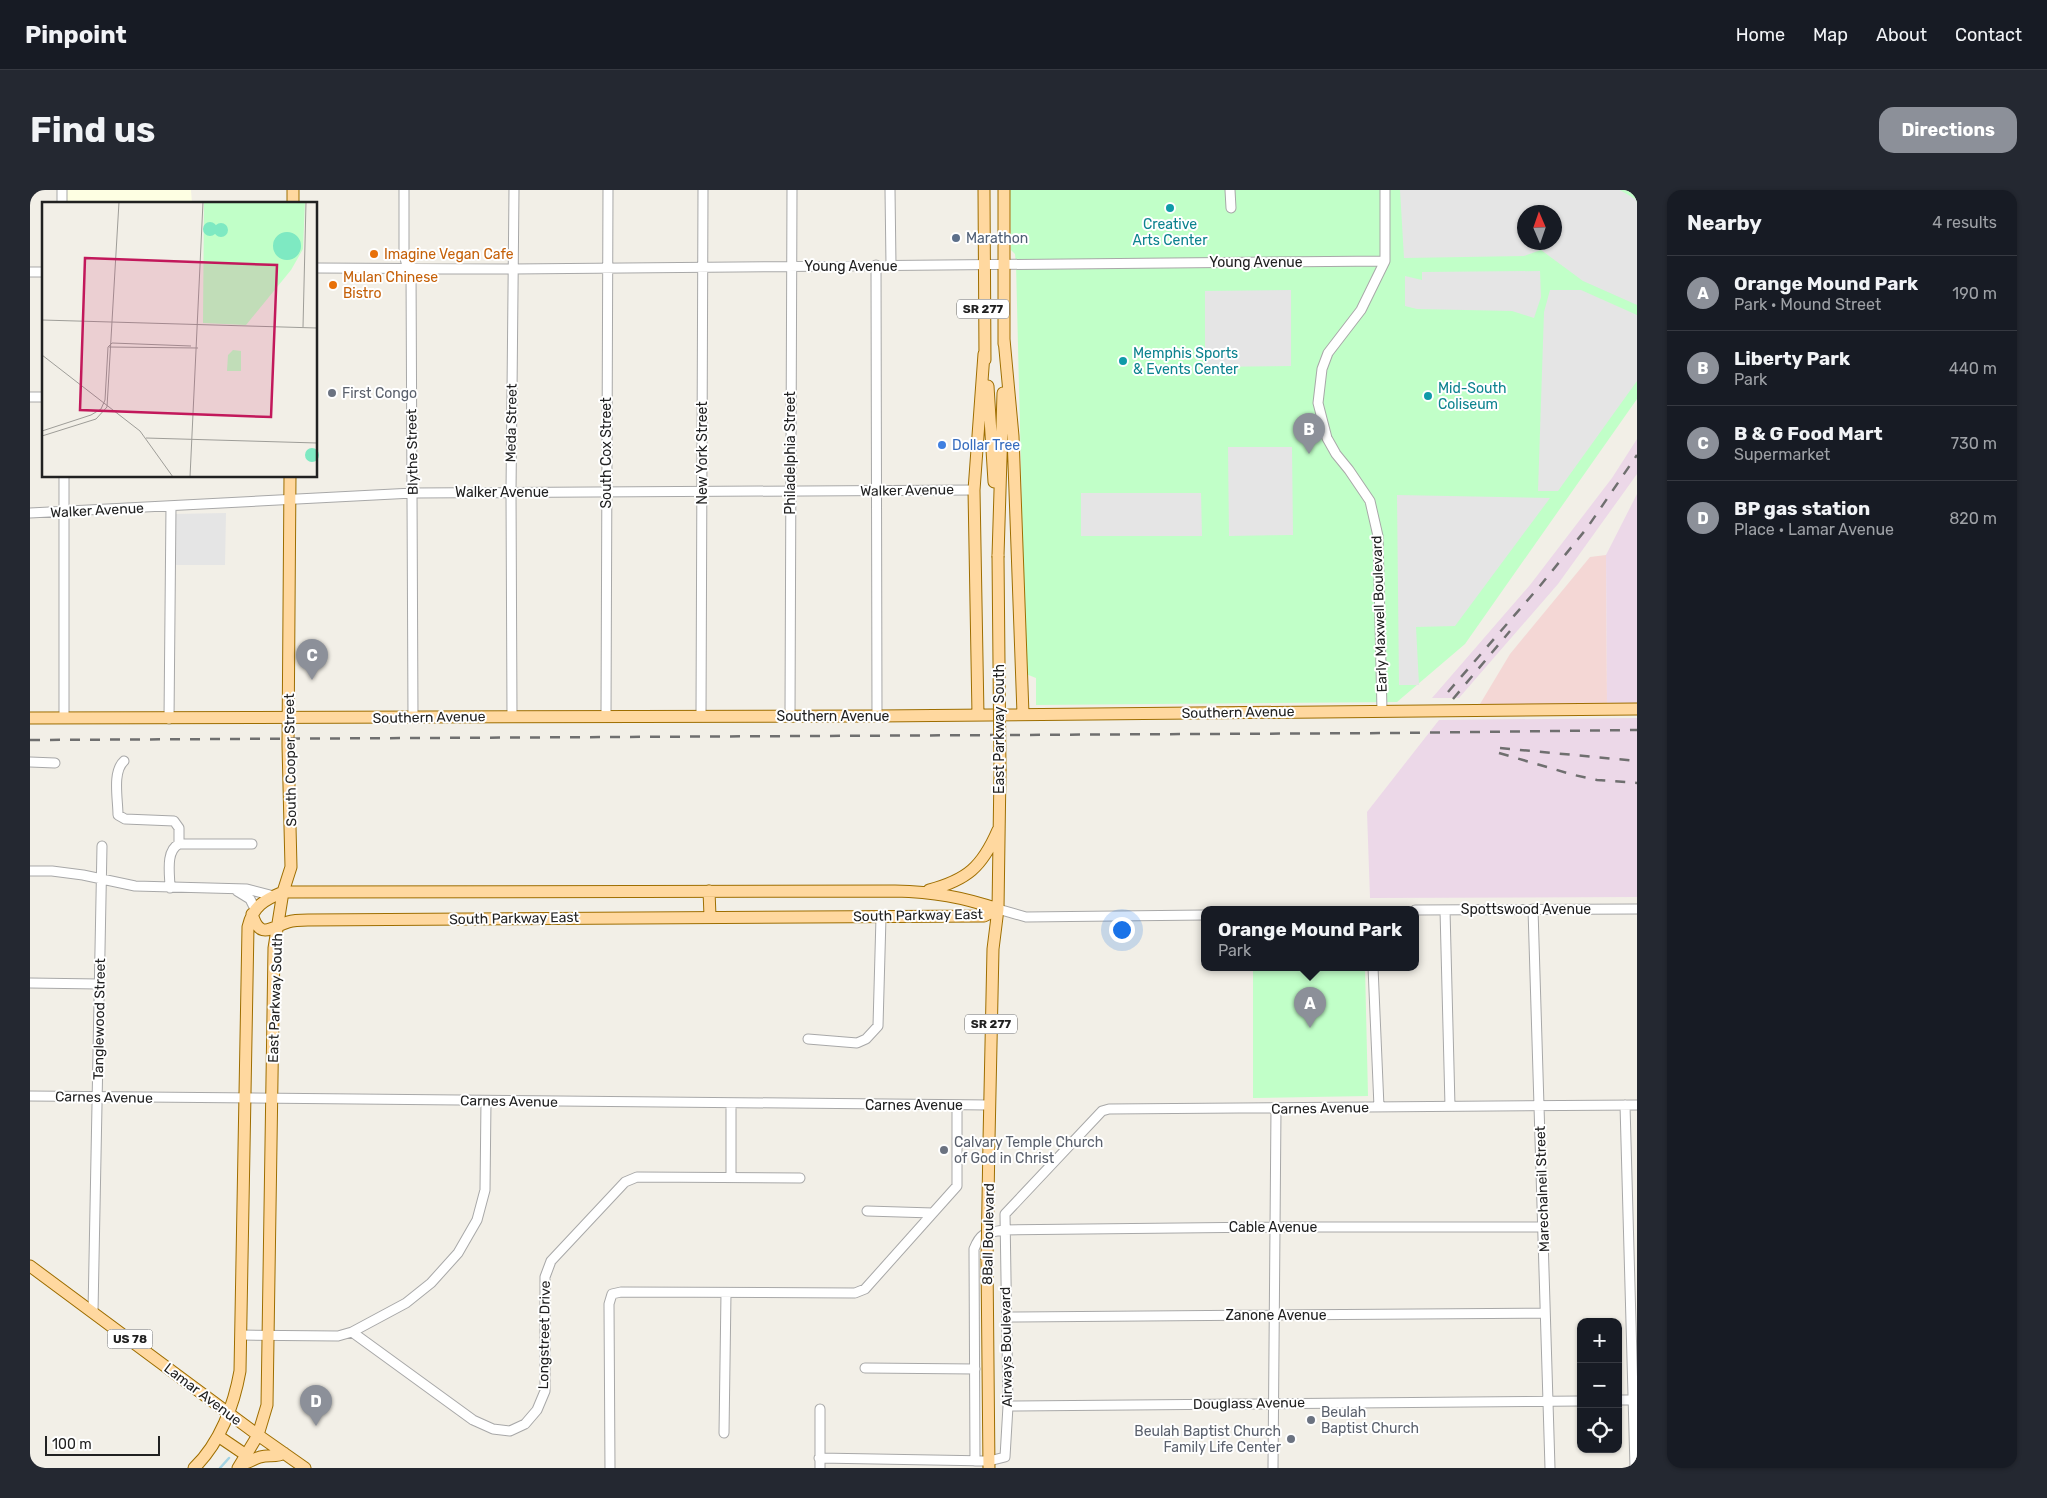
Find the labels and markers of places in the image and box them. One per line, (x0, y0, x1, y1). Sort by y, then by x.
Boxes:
marker: Creative Arts Center (1164, 202, 1176, 214)
place label: Creative Arts Center (1133, 216, 1208, 249)
place label: Marathon (966, 230, 1028, 247)
marker: Marathon (950, 232, 962, 244)
place label: Imagine Vegan Cafe (384, 246, 514, 263)
marker: Imagine Vegan Cafe (368, 248, 380, 260)
place label: Mulan Chinese Bistro (343, 269, 438, 302)
marker: Mulan Chinese Bistro (327, 279, 339, 291)
place label: Memphis Sports & Events Center (1133, 345, 1239, 378)
marker: Memphis Sports & Events Center (1117, 355, 1129, 367)
place label: Mid-South Coliseum (1438, 380, 1507, 413)
place label: First Congo (342, 385, 417, 402)
marker: First Congo (326, 387, 338, 399)
marker: Mid-South Coliseum (1422, 390, 1434, 402)
pin: B (1293, 413, 1325, 454)
place label: Dollar Tree (952, 437, 1020, 454)
marker: Dollar Tree (936, 439, 948, 451)
pin: C (296, 639, 328, 680)
pin: A (1294, 987, 1326, 1028)
place label: Calvary Temple Church of God in Christ (954, 1134, 1103, 1167)
marker: Calvary Temple Church of God in Christ (938, 1144, 950, 1156)
pin: D (300, 1385, 332, 1426)
place label: Beulah Baptist Church (1321, 1404, 1419, 1437)
marker: Beulah Baptist Church (1305, 1414, 1317, 1426)
place label: Beulah Baptist Church Family Life Center (1134, 1423, 1282, 1456)
marker: Beulah Baptist Church Family Life Center (1285, 1433, 1297, 1445)

